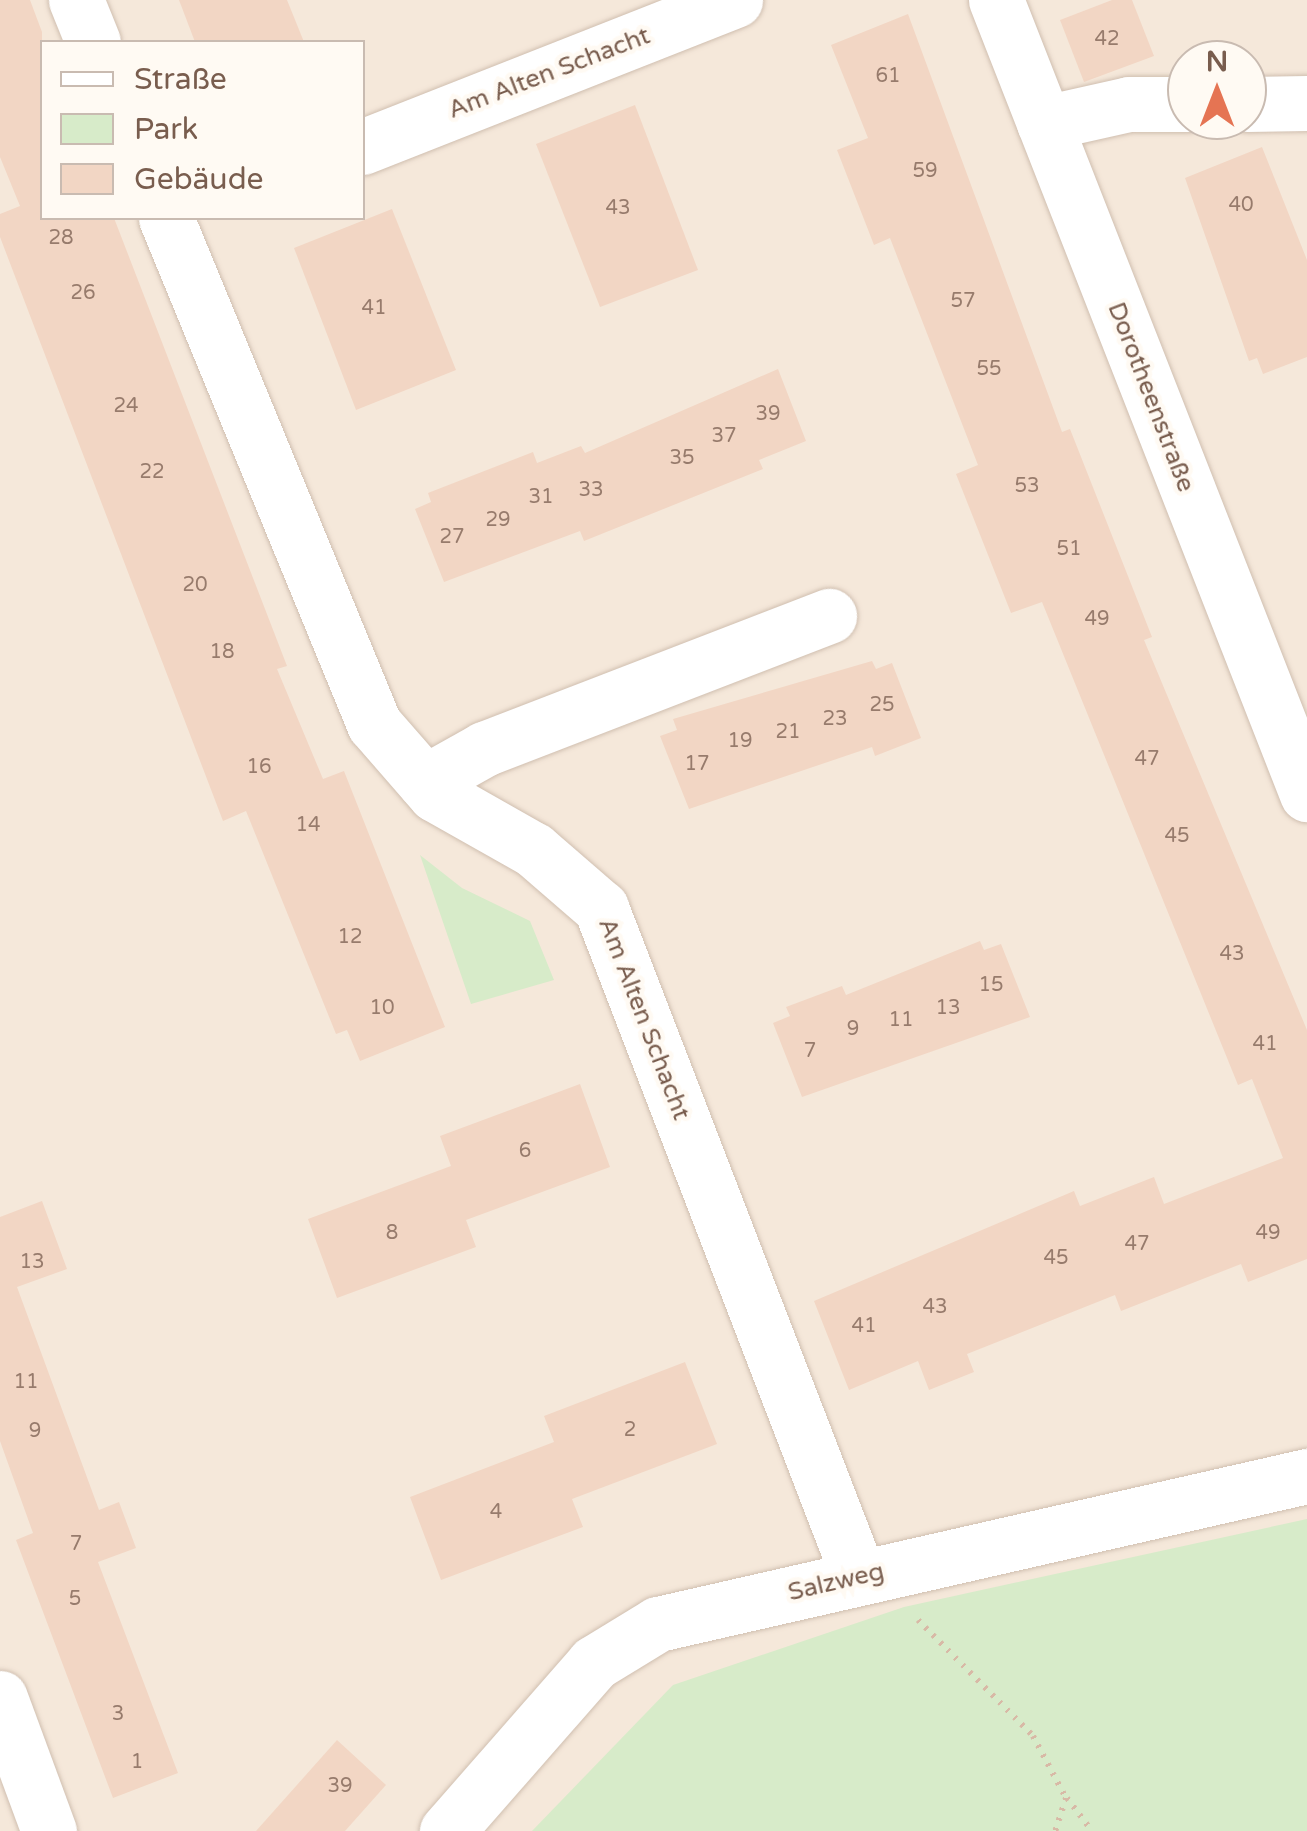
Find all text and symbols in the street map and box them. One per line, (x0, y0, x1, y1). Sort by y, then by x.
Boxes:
street label: Am Alten Schacht (444, 21, 654, 125)
house number: 42 (1094, 27, 1120, 51)
legend (40, 40, 365, 220)
north arrow (1167, 40, 1267, 140)
text: N (1206, 45, 1228, 79)
text: Straße (134, 61, 227, 98)
house number: 61 (875, 64, 901, 88)
text: Park (134, 111, 198, 148)
house number: 59 (912, 159, 938, 183)
text: Gebäude (134, 161, 264, 198)
house number: 40 (1228, 193, 1254, 217)
house number: 43 (605, 196, 631, 220)
house number: 28 (48, 226, 74, 250)
house number: 26 (70, 281, 96, 305)
house number: 57 (950, 289, 976, 313)
house number: 41 (361, 296, 387, 320)
street label: Dorotheenstraße (1101, 298, 1201, 496)
house number: 55 (976, 357, 1002, 381)
house number: 24 (113, 394, 139, 418)
house number: 39 (755, 402, 781, 426)
house number: 37 (711, 424, 737, 448)
house number: 35 (669, 446, 695, 470)
house number: 22 (139, 460, 165, 484)
house number: 53 (1014, 474, 1040, 498)
house number: 33 (578, 478, 604, 502)
house number: 31 (528, 485, 554, 509)
house number: 29 (485, 508, 511, 532)
house number: 27 (439, 525, 465, 549)
house number: 51 (1056, 537, 1082, 561)
house number: 20 (182, 573, 208, 597)
house number: 49 (1084, 607, 1110, 631)
house number: 18 (209, 640, 235, 664)
house number: 25 (869, 693, 895, 717)
house number: 23 (822, 707, 848, 731)
house number: 21 (775, 720, 801, 744)
house number: 19 (727, 729, 753, 753)
house number: 47 (1134, 747, 1160, 771)
house number: 17 (684, 752, 710, 776)
house number: 16 (246, 755, 272, 779)
house number: 14 (295, 813, 321, 837)
house number: 45 (1164, 824, 1190, 848)
street label: Am Alten Schacht (592, 914, 696, 1124)
house number: 12 (337, 925, 363, 949)
house number: 43 (1219, 942, 1245, 966)
house number: 15 (978, 973, 1004, 997)
house number: 10 (369, 996, 395, 1020)
house number: 13 (935, 996, 961, 1020)
house number: 11 (888, 1008, 914, 1032)
house number: 9 (847, 1017, 859, 1041)
house number: 41 (1252, 1032, 1278, 1056)
house number: 7 (804, 1039, 816, 1063)
house number: 6 (519, 1139, 531, 1163)
house number: 8 (386, 1221, 398, 1245)
house number: 49 (1255, 1221, 1281, 1245)
house number: 47 (1124, 1232, 1150, 1256)
house number: 45 (1043, 1246, 1069, 1270)
house number: 13 (19, 1250, 45, 1274)
house number: 43 (922, 1295, 948, 1319)
house number: 41 (851, 1314, 877, 1338)
house number: 11 (13, 1370, 39, 1394)
house number: 2 (624, 1418, 636, 1442)
house number: 9 (29, 1419, 41, 1443)
house number: 4 (490, 1500, 502, 1524)
house number: 7 (70, 1532, 82, 1556)
street label: Salzweg (785, 1556, 887, 1608)
house number: 5 (69, 1587, 81, 1611)
house number: 3 (112, 1702, 124, 1726)
house number: 1 (131, 1750, 143, 1774)
house number: 39 (327, 1774, 353, 1798)

